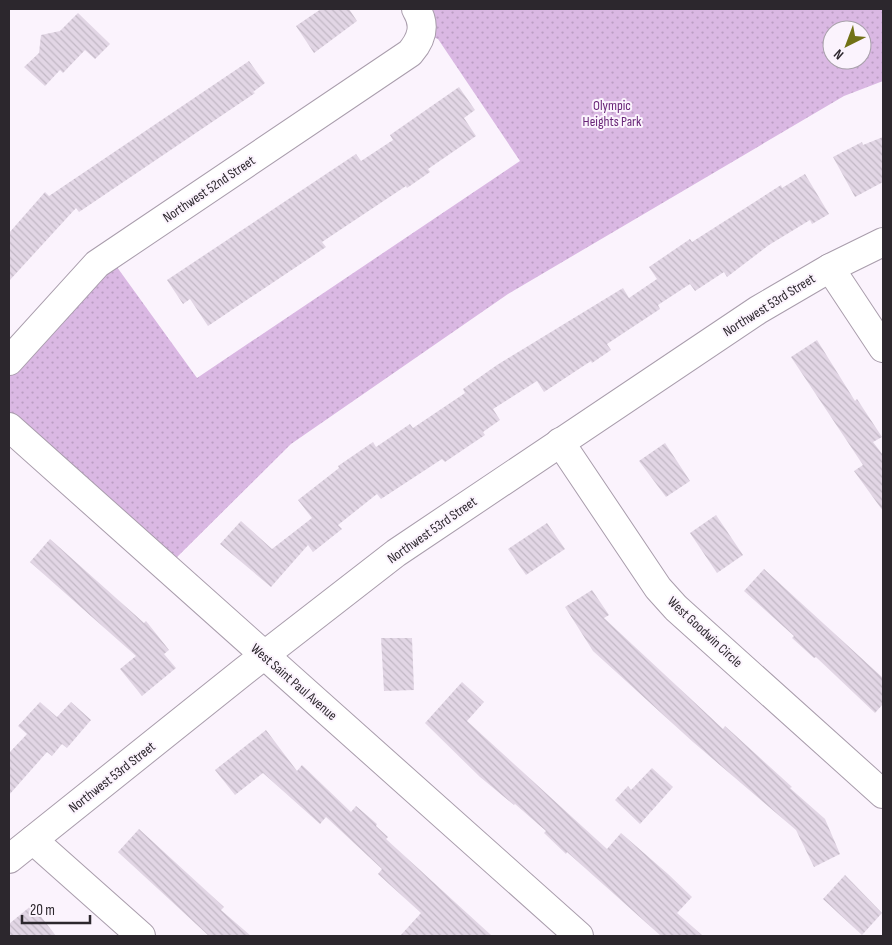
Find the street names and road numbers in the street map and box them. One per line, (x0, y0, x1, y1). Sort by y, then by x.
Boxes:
street label: Northwest 52nd Street (160, 152, 258, 226)
street label: Northwest 53rd Street (720, 270, 818, 340)
street label: Northwest 53rd Street (384, 493, 480, 567)
street label: West Goodwin Circle (664, 593, 746, 671)
street label: West Saint Paul Avenue (247, 640, 341, 724)
street label: Northwest 53rd Street (65, 738, 159, 816)

